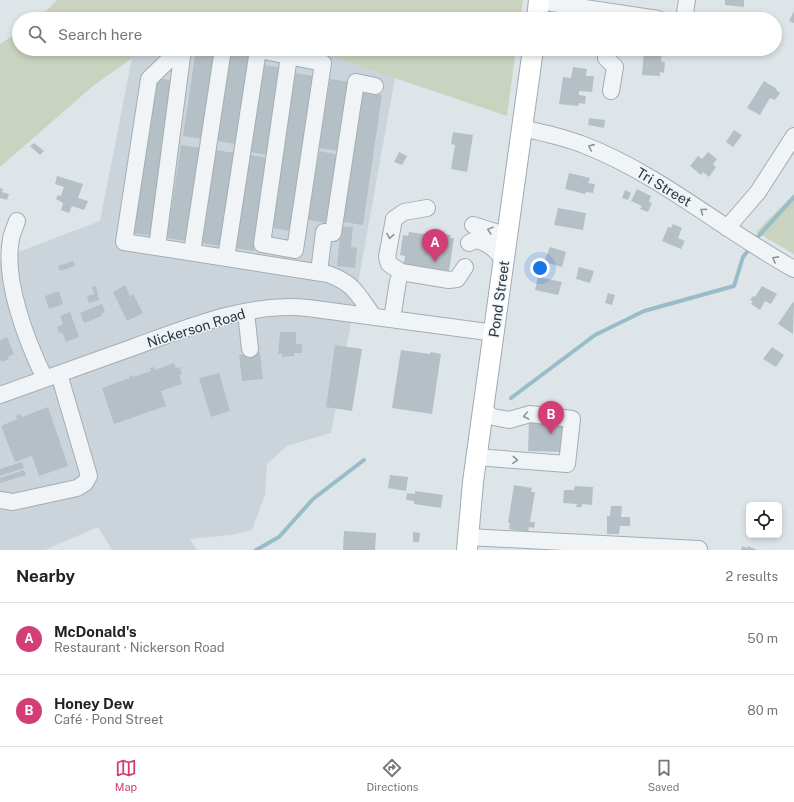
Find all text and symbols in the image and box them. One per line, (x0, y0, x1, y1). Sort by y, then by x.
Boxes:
search box (12, 12, 782, 56)
icon: search (26, 23, 48, 45)
text: Search here (58, 26, 142, 43)
one-way arrow (587, 144, 594, 152)
street label: Tri Street (634, 164, 694, 210)
one-way arrow (701, 209, 708, 216)
one-way arrow (487, 227, 494, 235)
pin: A (422, 229, 448, 262)
one-way arrow (387, 233, 395, 239)
one-way arrow (772, 256, 779, 264)
your location (530, 258, 550, 278)
street label: Pond Street (486, 260, 512, 338)
street label: Nickerson Road (145, 305, 247, 351)
pin: B (538, 401, 564, 434)
one-way arrow (523, 411, 529, 419)
one-way arrow (512, 456, 518, 465)
map controls (746, 502, 782, 538)
button: locate (746, 502, 782, 538)
text: Nearby (16, 566, 75, 586)
text: 2 results (726, 569, 778, 584)
text: McDonald's (54, 623, 137, 640)
text: A (24, 631, 34, 646)
text: 50 m (747, 631, 778, 646)
text: Restaurant · Nickerson Road (54, 640, 224, 655)
text: Honey Dew (54, 695, 134, 712)
text: B (25, 703, 33, 718)
text: 80 m (747, 703, 778, 718)
text: Café · Pond Street (54, 712, 163, 727)
tab: Map (115, 757, 137, 793)
tab: Directions (367, 757, 418, 793)
tab: Saved (648, 757, 679, 793)

